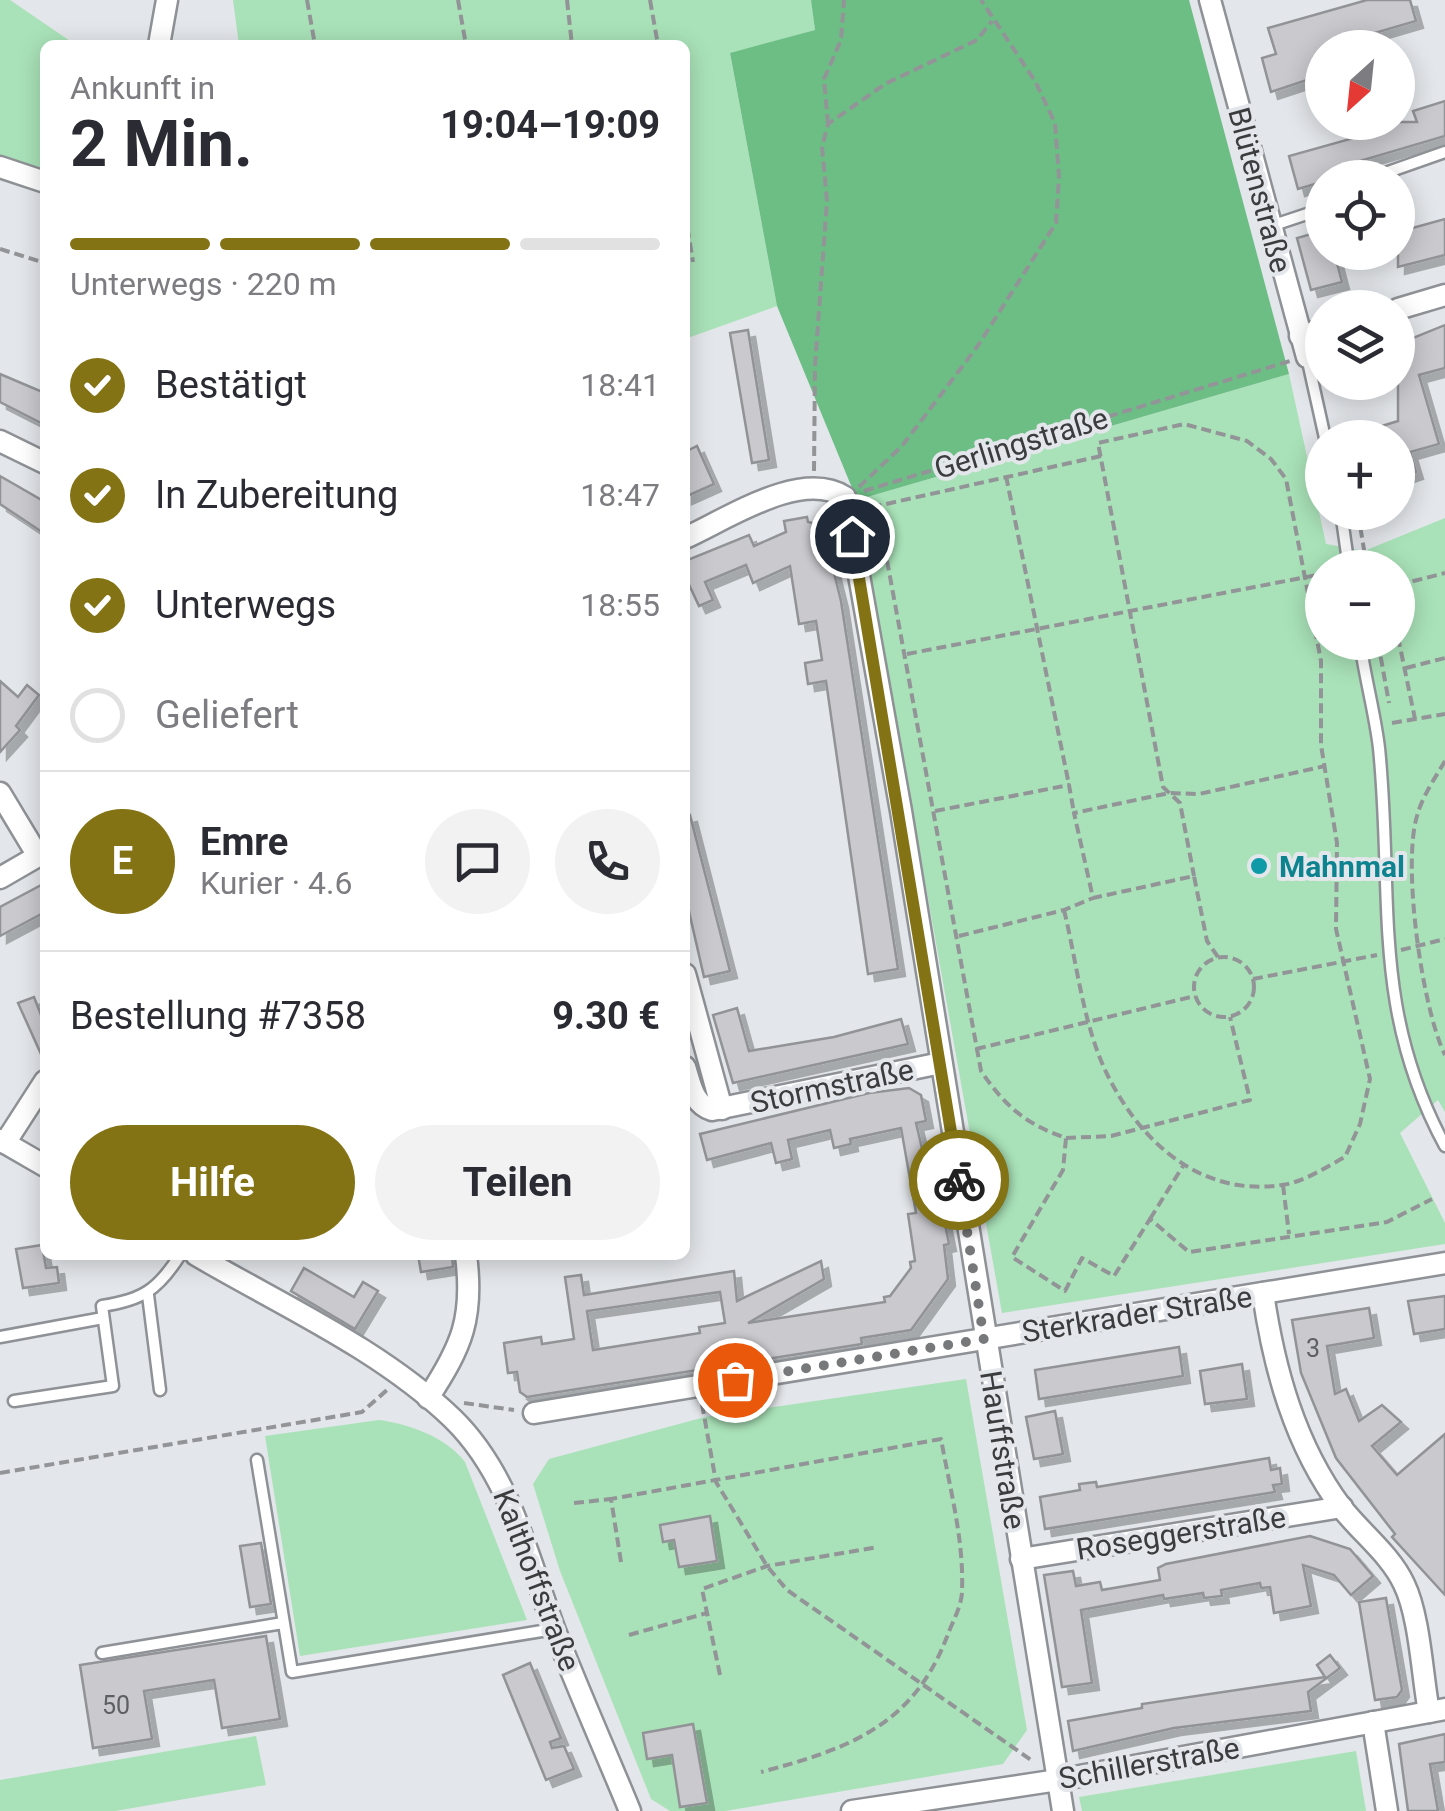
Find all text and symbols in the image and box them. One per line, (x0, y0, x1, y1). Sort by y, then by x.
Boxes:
north arrow (1305, 30, 1415, 140)
map controls (1305, 30, 1415, 660)
text: Ankunft in (70, 69, 215, 107)
text: 19:04–19:09 (440, 103, 660, 147)
street label: Blütenstraße (1221, 103, 1299, 277)
text: 2 Min. (70, 106, 253, 182)
button: locate (1305, 160, 1415, 270)
text: Unterwegs · 220 m (70, 265, 337, 303)
button: layers (1305, 290, 1415, 400)
icon: check (70, 358, 125, 413)
text: Bestätigt (155, 363, 307, 407)
text: 18:41 (580, 366, 660, 404)
street label: Gerlingstraße (930, 400, 1112, 486)
button: + (1305, 420, 1415, 530)
icon: check (70, 468, 125, 523)
text: In Zubereitung (155, 473, 398, 517)
text: 18:47 (580, 476, 660, 514)
pin (810, 494, 895, 579)
icon: home (825, 509, 880, 564)
button: − (1305, 550, 1415, 660)
icon: check (70, 578, 125, 633)
text: Unterwegs (155, 583, 336, 627)
text: 18:55 (580, 586, 660, 624)
text: Geliefert (155, 693, 299, 737)
button: chat (425, 809, 530, 914)
button: phone (555, 809, 660, 914)
text: Emre (200, 820, 288, 864)
text: E (112, 839, 133, 883)
place label: Mahnmal (1279, 849, 1405, 884)
marker: Mahnmal (1248, 855, 1270, 877)
text: Kurier · 4.6 (200, 864, 352, 902)
text: Bestellung #7358 (70, 994, 366, 1038)
text: 9.30 € (552, 994, 660, 1038)
street label: Stormstraße (747, 1052, 917, 1120)
button: Hilfe (70, 1125, 355, 1240)
button: Teilen (375, 1125, 660, 1240)
courier (909, 1130, 1009, 1230)
icon: bike (932, 1153, 987, 1208)
street label: Sterkrader Straße (1019, 1279, 1255, 1349)
house number: 3 (1306, 1334, 1320, 1363)
pin (693, 1338, 778, 1423)
icon: bag (708, 1353, 763, 1408)
street label: Hauffstraße (973, 1368, 1033, 1532)
street label: Kalthoffstraße (486, 1484, 588, 1676)
street label: Roseggerstraße (1074, 1499, 1288, 1567)
house number: 50 (102, 1691, 130, 1720)
street label: Schillerstraße (1056, 1730, 1242, 1796)

